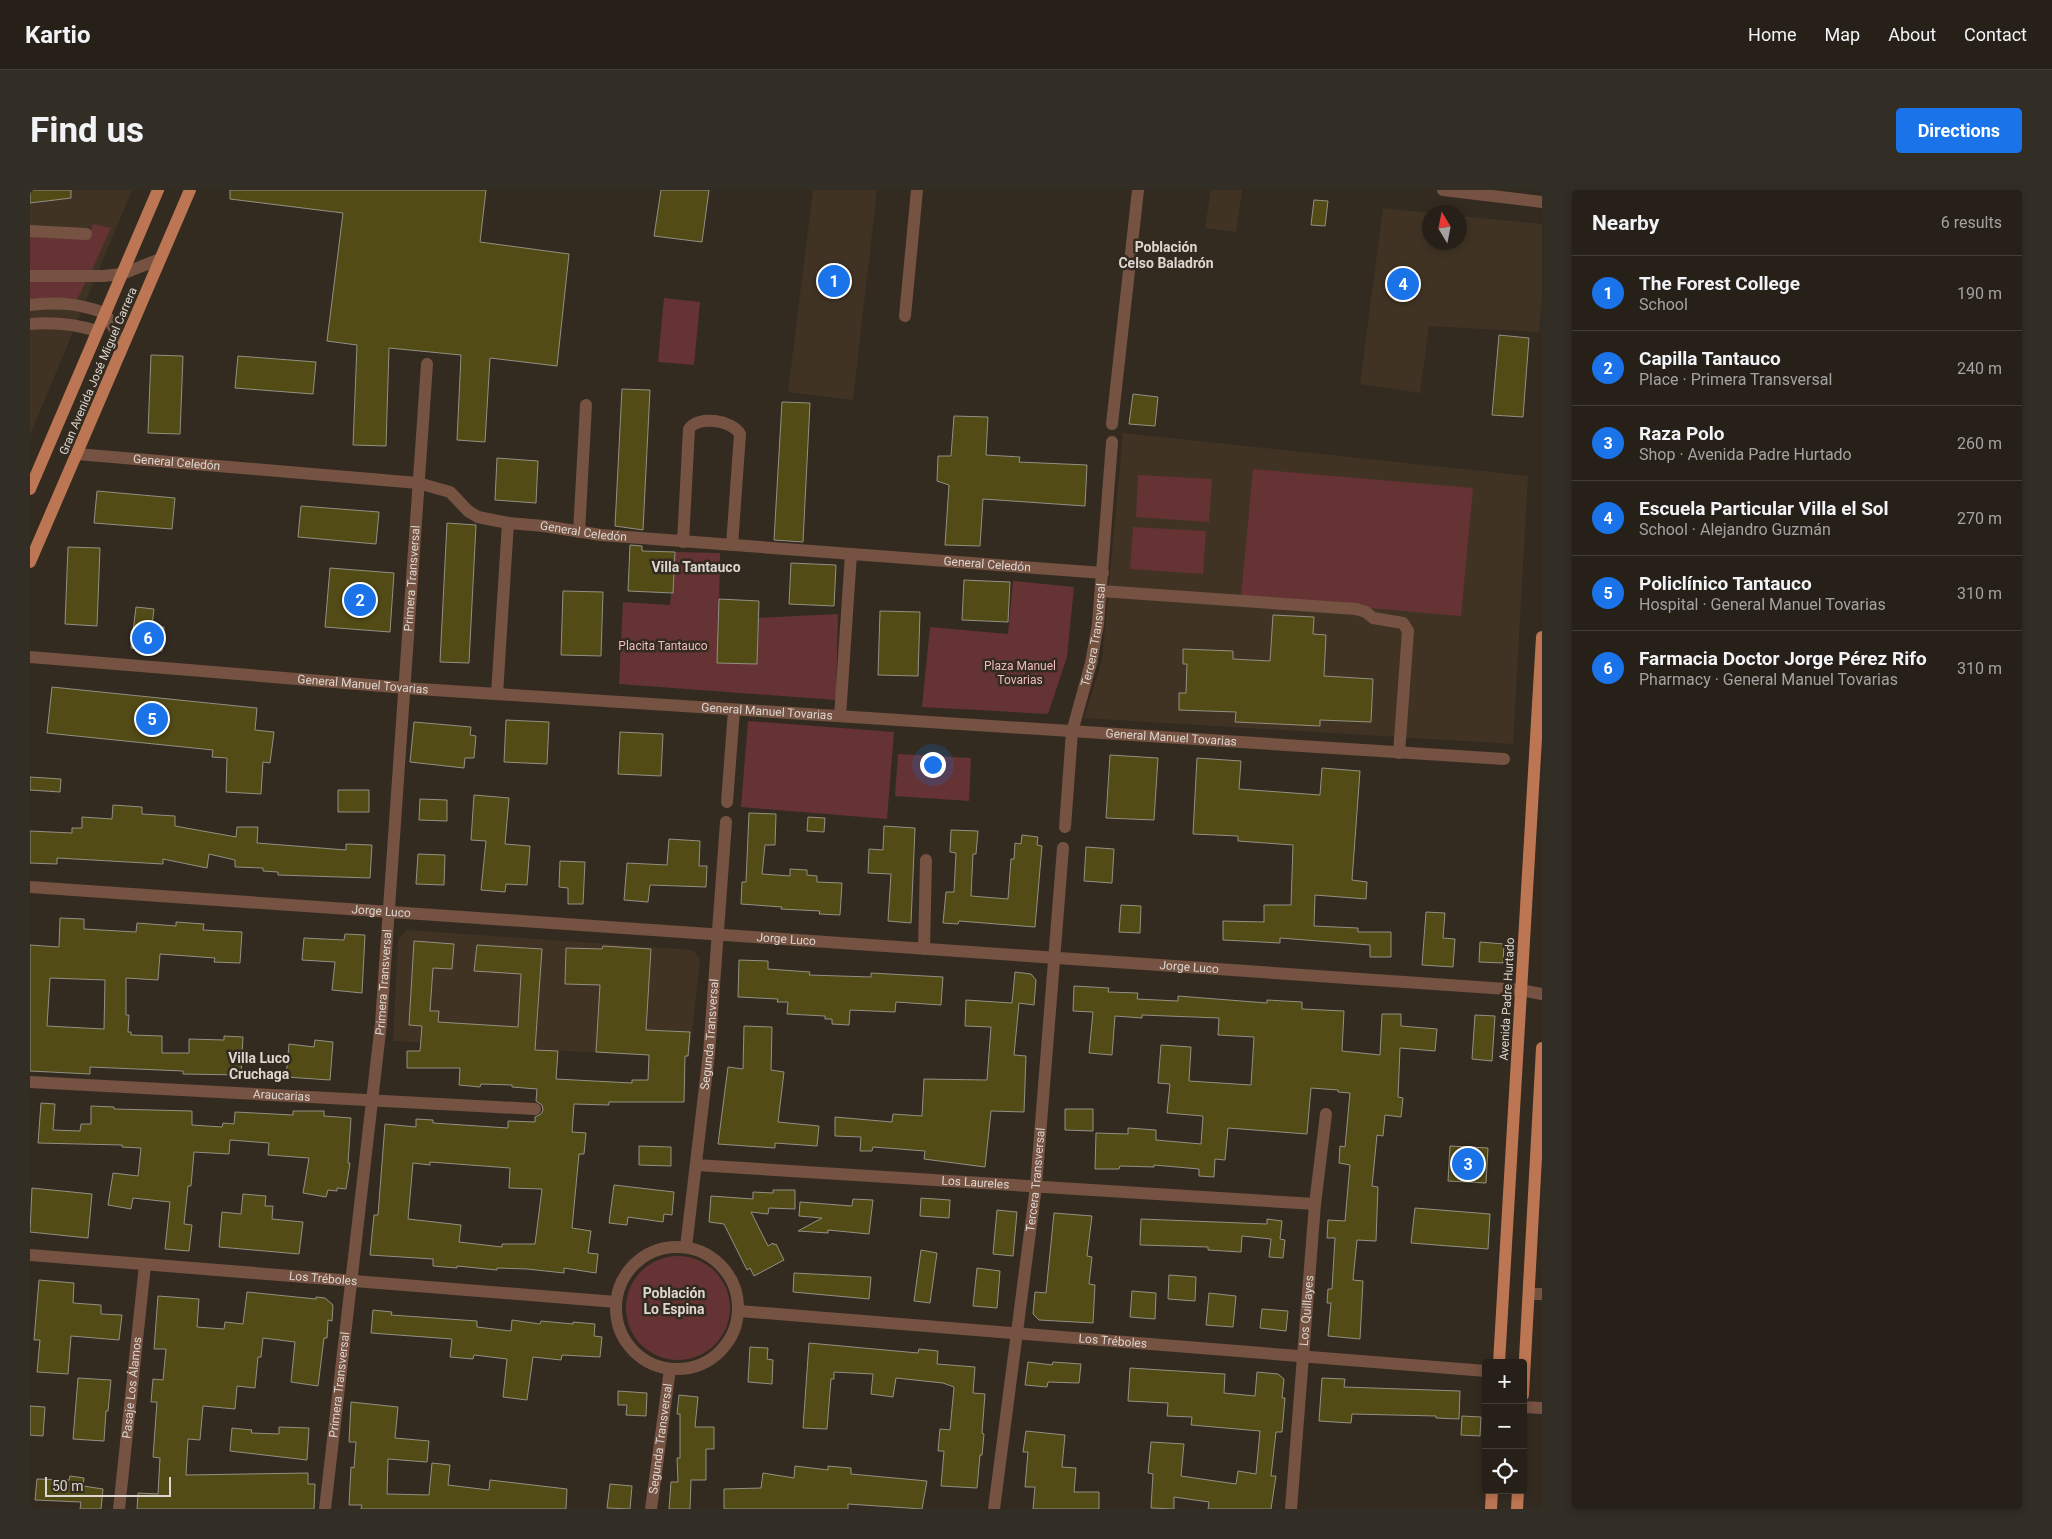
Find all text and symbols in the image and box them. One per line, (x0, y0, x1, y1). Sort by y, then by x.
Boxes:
text: Kartio (25, 21, 91, 49)
text: Home (1748, 24, 1797, 45)
text: Map (1825, 24, 1860, 45)
text: About (1888, 24, 1936, 45)
text: Contact (1964, 24, 2027, 45)
button: Directions (1896, 108, 2022, 153)
text: Find us (30, 110, 144, 151)
north arrow (1422, 205, 1467, 250)
text: Nearby (1592, 211, 1659, 235)
text: 6 results (1941, 213, 2002, 232)
district label: Población Celso Baladrón (1118, 239, 1214, 271)
pin: 1 (818, 262, 850, 300)
pin: 4 (1387, 265, 1419, 303)
text: The Forest College (1639, 272, 1800, 295)
text: 1 (1603, 284, 1613, 303)
text: 190 m (1957, 284, 2002, 303)
street label: Gran Avenida José Miguel Carrera (56, 285, 140, 457)
text: School (1639, 295, 1688, 314)
text: Capilla Tantauco (1639, 347, 1781, 370)
text: 2 (1603, 359, 1613, 378)
text: 240 m (1957, 359, 2002, 378)
text: Place · Primera Transversal (1639, 370, 1832, 389)
text: Raza Polo (1639, 422, 1725, 445)
text: 3 (1603, 434, 1613, 453)
text: 260 m (1957, 434, 2002, 453)
text: Shop · Avenida Padre Hurtado (1639, 445, 1852, 464)
street label: General Celedón (132, 452, 221, 473)
text: Escuela Particular Villa el Sol (1639, 497, 1889, 520)
text: 4 (1603, 509, 1613, 528)
text: 270 m (1957, 509, 2002, 528)
street label: General Celedón (539, 518, 628, 544)
text: School · Alejandro Guzmán (1639, 520, 1831, 539)
street label: Primera Transversal (401, 525, 423, 632)
street label: General Celedón (943, 554, 1031, 575)
district label: Villa Tantauco (651, 559, 741, 575)
text: Policlínico Tantauco (1639, 572, 1812, 595)
pin: 2 (344, 581, 376, 619)
street label: Tercera Transversal (1078, 583, 1108, 688)
text: 5 (1603, 584, 1613, 603)
text: 310 m (1957, 584, 2002, 603)
text: Hospital · General Manuel Tovarias (1639, 595, 1886, 614)
pin: 6 (132, 619, 164, 657)
park label: Placita Tantauco (618, 639, 708, 653)
text: Farmacia Doctor Jorge Pérez Rifo (1639, 647, 1927, 670)
park label: Plaza Manuel Tovarias (984, 659, 1056, 687)
text: 6 (1603, 659, 1613, 678)
text: 310 m (1957, 659, 2002, 678)
text: Pharmacy · General Manuel Tovarias (1639, 670, 1898, 689)
street label: General Manuel Tovarias (297, 672, 429, 697)
pin: 5 (136, 700, 168, 738)
street label: General Manuel Tovarias (701, 700, 833, 723)
street label: General Manuel Tovarias (1105, 726, 1237, 749)
your location (920, 752, 946, 778)
street label: Jorge Luco (351, 902, 411, 920)
street label: Primera Transversal (373, 929, 395, 1036)
street label: Jorge Luco (756, 930, 817, 948)
street label: Avenida Padre Hurtado (1497, 937, 1517, 1061)
street label: Jorge Luco (1159, 958, 1220, 976)
street label: Segunda Transversal (698, 978, 721, 1091)
district label: Villa Luco Cruchaga (228, 1050, 290, 1082)
street label: Araucarias (253, 1087, 311, 1104)
street label: Tercera Transversal (1023, 1127, 1048, 1233)
pin: 3 (1452, 1145, 1484, 1183)
street label: Los Laureles (941, 1173, 1010, 1192)
street label: Los Tréboles (288, 1269, 358, 1288)
street label: Los Quillayes (1297, 1275, 1316, 1346)
district label: Población Lo Espina (643, 1285, 705, 1317)
street label: Primera Transversal (326, 1331, 352, 1438)
street label: Los Tréboles (1078, 1331, 1147, 1351)
street label: Pasaje Los Álamos (120, 1336, 144, 1439)
map controls (1482, 1359, 1527, 1494)
button: + (1482, 1359, 1527, 1404)
street label: Segunda Transversal (646, 1383, 675, 1495)
button: − (1482, 1404, 1527, 1449)
button: locate (1482, 1449, 1527, 1494)
scale bar (45, 1474, 171, 1497)
text: 50 m (52, 1478, 84, 1494)

